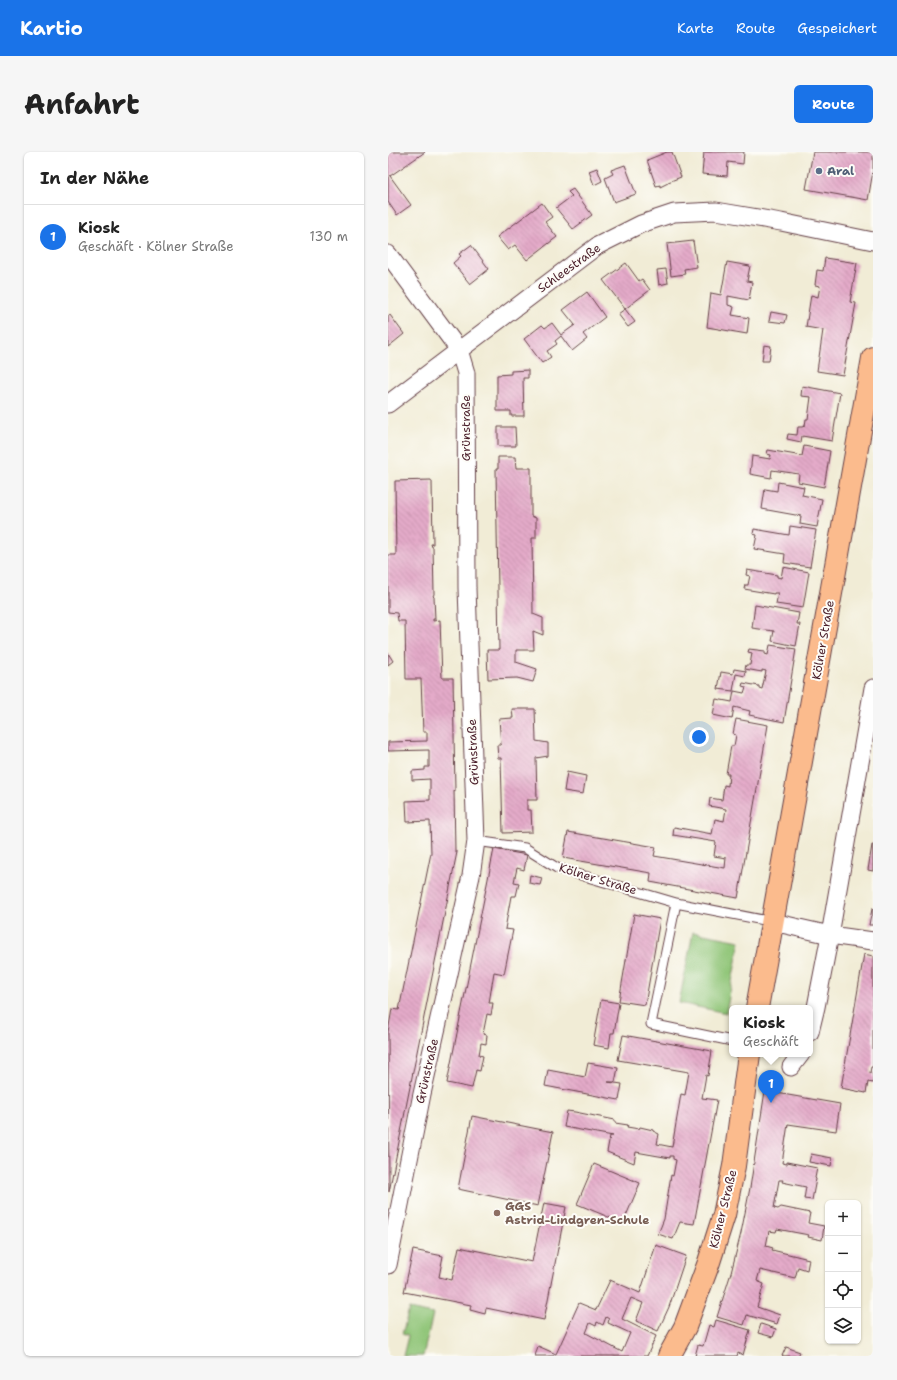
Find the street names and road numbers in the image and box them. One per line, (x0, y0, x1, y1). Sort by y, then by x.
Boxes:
street label: Schleestraße (534, 240, 604, 296)
street label: Grünstraße (458, 395, 474, 461)
street label: Kölner Straße (808, 599, 838, 681)
street label: Grünstraße (464, 718, 482, 785)
street label: Kölner Straße (557, 860, 639, 898)
street label: Grünstraße (412, 1037, 442, 1105)
street label: Kölner Straße (706, 1168, 741, 1250)

